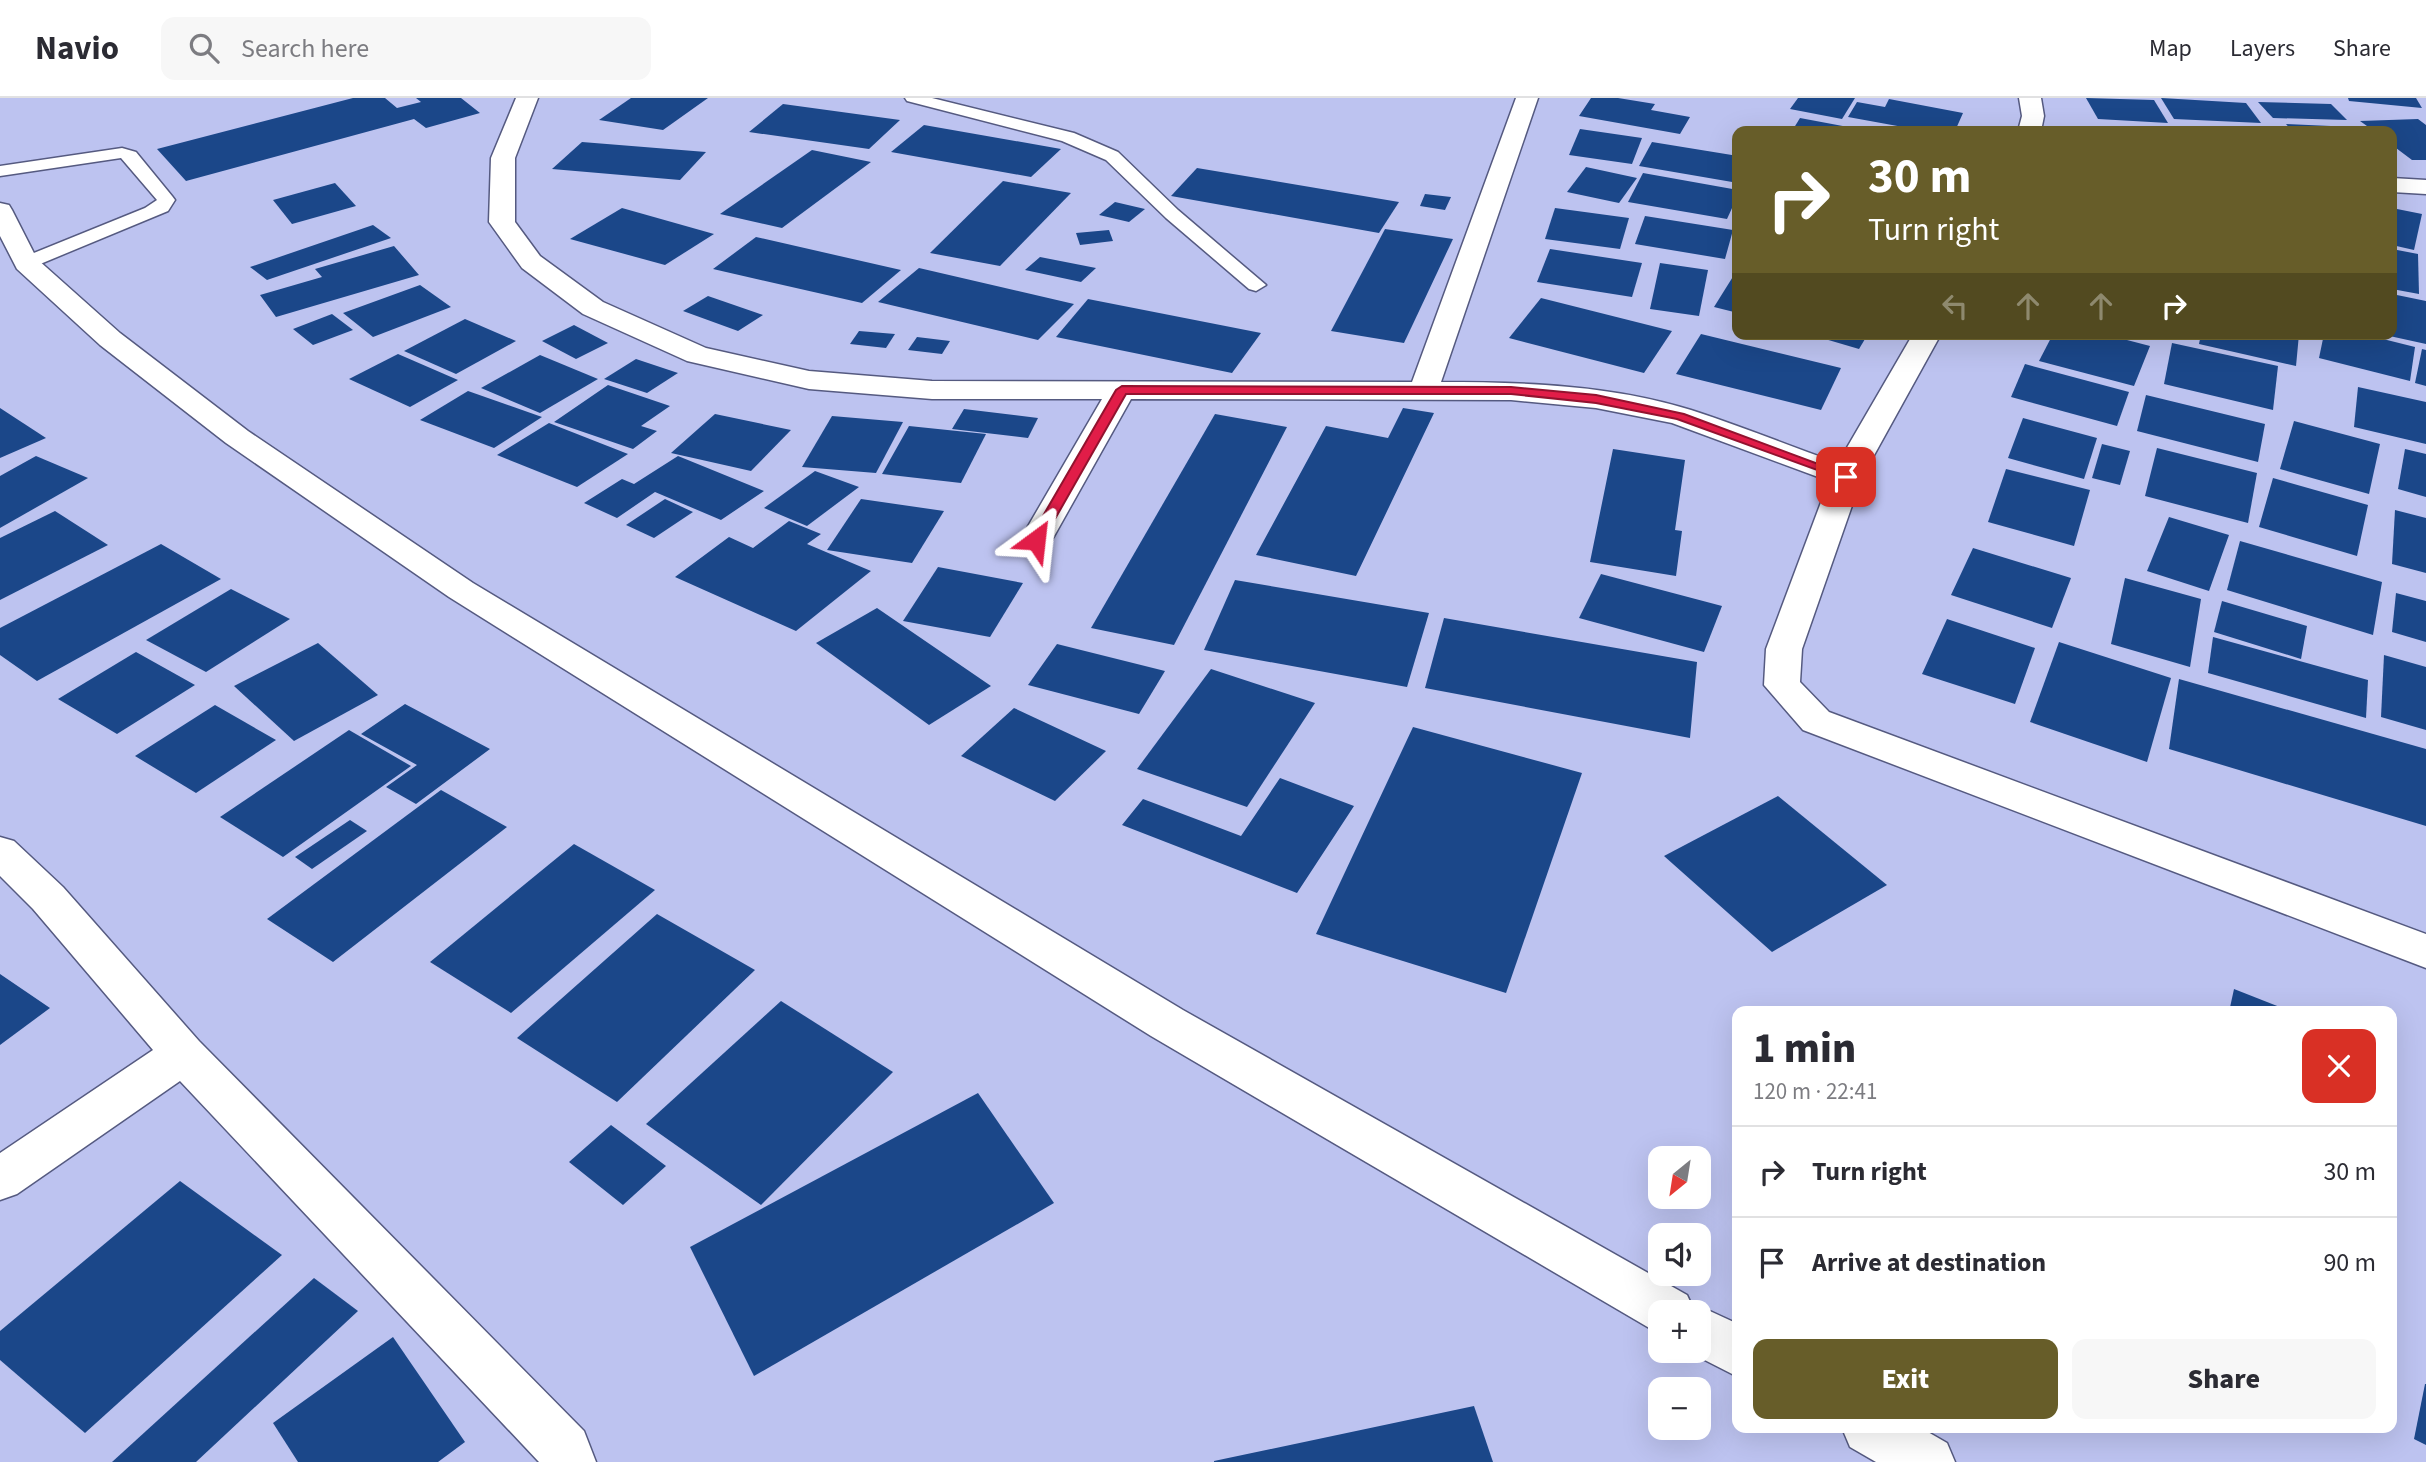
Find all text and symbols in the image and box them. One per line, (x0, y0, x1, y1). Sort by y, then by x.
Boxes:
search box (161, 17, 651, 80)
text: Navio (35, 25, 119, 72)
icon: search (185, 29, 223, 67)
text: Search here (241, 30, 369, 67)
text: Map (2149, 31, 2192, 66)
text: Layers (2230, 31, 2295, 66)
text: Share (2333, 31, 2391, 66)
text: 30 m (1868, 142, 1972, 212)
icon: right (1753, 154, 1844, 245)
text: Turn right (1868, 207, 1999, 253)
icon: left (1936, 287, 1974, 325)
icon: ahead (2009, 287, 2047, 325)
icon: ahead (2082, 287, 2120, 325)
icon: right (2155, 287, 2193, 325)
pin (1816, 447, 1876, 507)
icon: arrive (1827, 458, 1865, 496)
position arrow (999, 503, 1073, 577)
text: 1 min (1753, 1019, 1856, 1079)
button: close (2302, 1029, 2376, 1103)
text: 120 m · 22:41 (1753, 1075, 1877, 1108)
north arrow (1648, 1146, 1712, 1209)
map controls (1648, 1146, 1711, 1440)
icon: right (1753, 1153, 1791, 1191)
text: Turn right (1812, 1153, 1927, 1190)
text: 30 m (2323, 1153, 2376, 1190)
button: sound (1648, 1223, 1711, 1286)
icon: arrive (1753, 1244, 1791, 1282)
text: Arrive at destination (1812, 1244, 2046, 1281)
text: 90 m (2323, 1244, 2376, 1281)
button: + (1648, 1300, 1711, 1363)
button: Exit (1753, 1339, 2058, 1419)
button: Share (2072, 1339, 2376, 1419)
button: − (1648, 1377, 1711, 1440)

